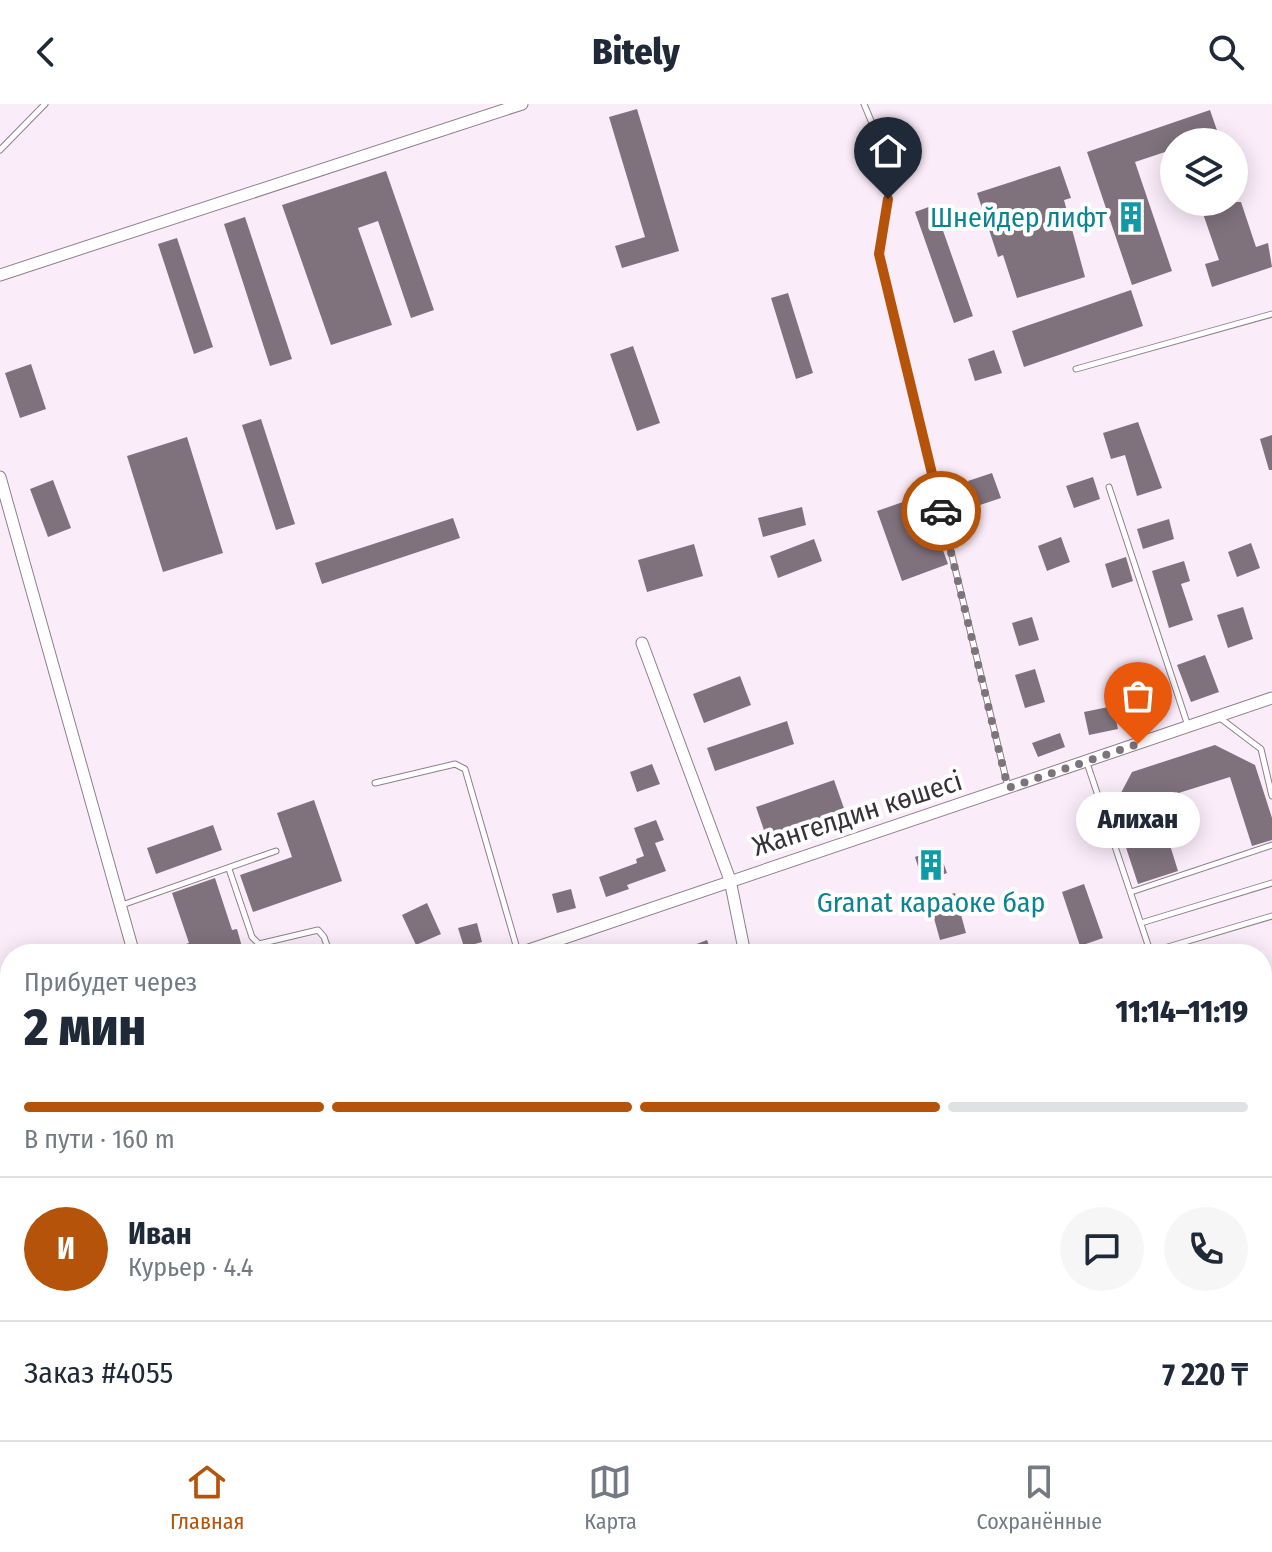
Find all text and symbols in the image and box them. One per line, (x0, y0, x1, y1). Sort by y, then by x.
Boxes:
icon: back (24, 30, 68, 74)
text: Bitely (592, 30, 680, 74)
icon: search (1204, 30, 1248, 74)
pin (854, 117, 922, 199)
map controls (1160, 128, 1248, 216)
button: layers (1160, 128, 1248, 216)
icon: home (866, 129, 910, 173)
building icon: Шнейдер лифт (1114, 200, 1148, 234)
place label: Шнейдер лифт (930, 201, 1108, 234)
courier (901, 471, 981, 551)
icon: car (919, 489, 963, 533)
pin (1104, 662, 1172, 744)
icon: bag (1116, 674, 1160, 718)
street label: Жангелдин көшесі (748, 764, 966, 863)
callout: Алихан (1076, 792, 1200, 848)
text: Алихан (1098, 804, 1178, 835)
building icon: Granat караоке бар (914, 848, 948, 882)
place label: Granat караоке бар (817, 886, 1045, 919)
text: Прибудет через (24, 967, 197, 998)
text: 11:14–11:19 (1116, 994, 1248, 1030)
text: 2 мин (24, 996, 146, 1059)
text: В пути · 160 m (24, 1124, 175, 1155)
button: chat (1060, 1207, 1144, 1291)
button: phone (1164, 1207, 1248, 1291)
text: Иван (128, 1216, 192, 1252)
text: И (57, 1231, 75, 1267)
text: Курьер · 4.4 (128, 1252, 253, 1283)
text: Заказ #4055 (24, 1355, 173, 1391)
text: 7 220 ₸ (1162, 1357, 1248, 1393)
tab: Главная (170, 1460, 244, 1535)
tab: Карта (584, 1460, 637, 1535)
tab: Сохранённые (977, 1460, 1102, 1535)

